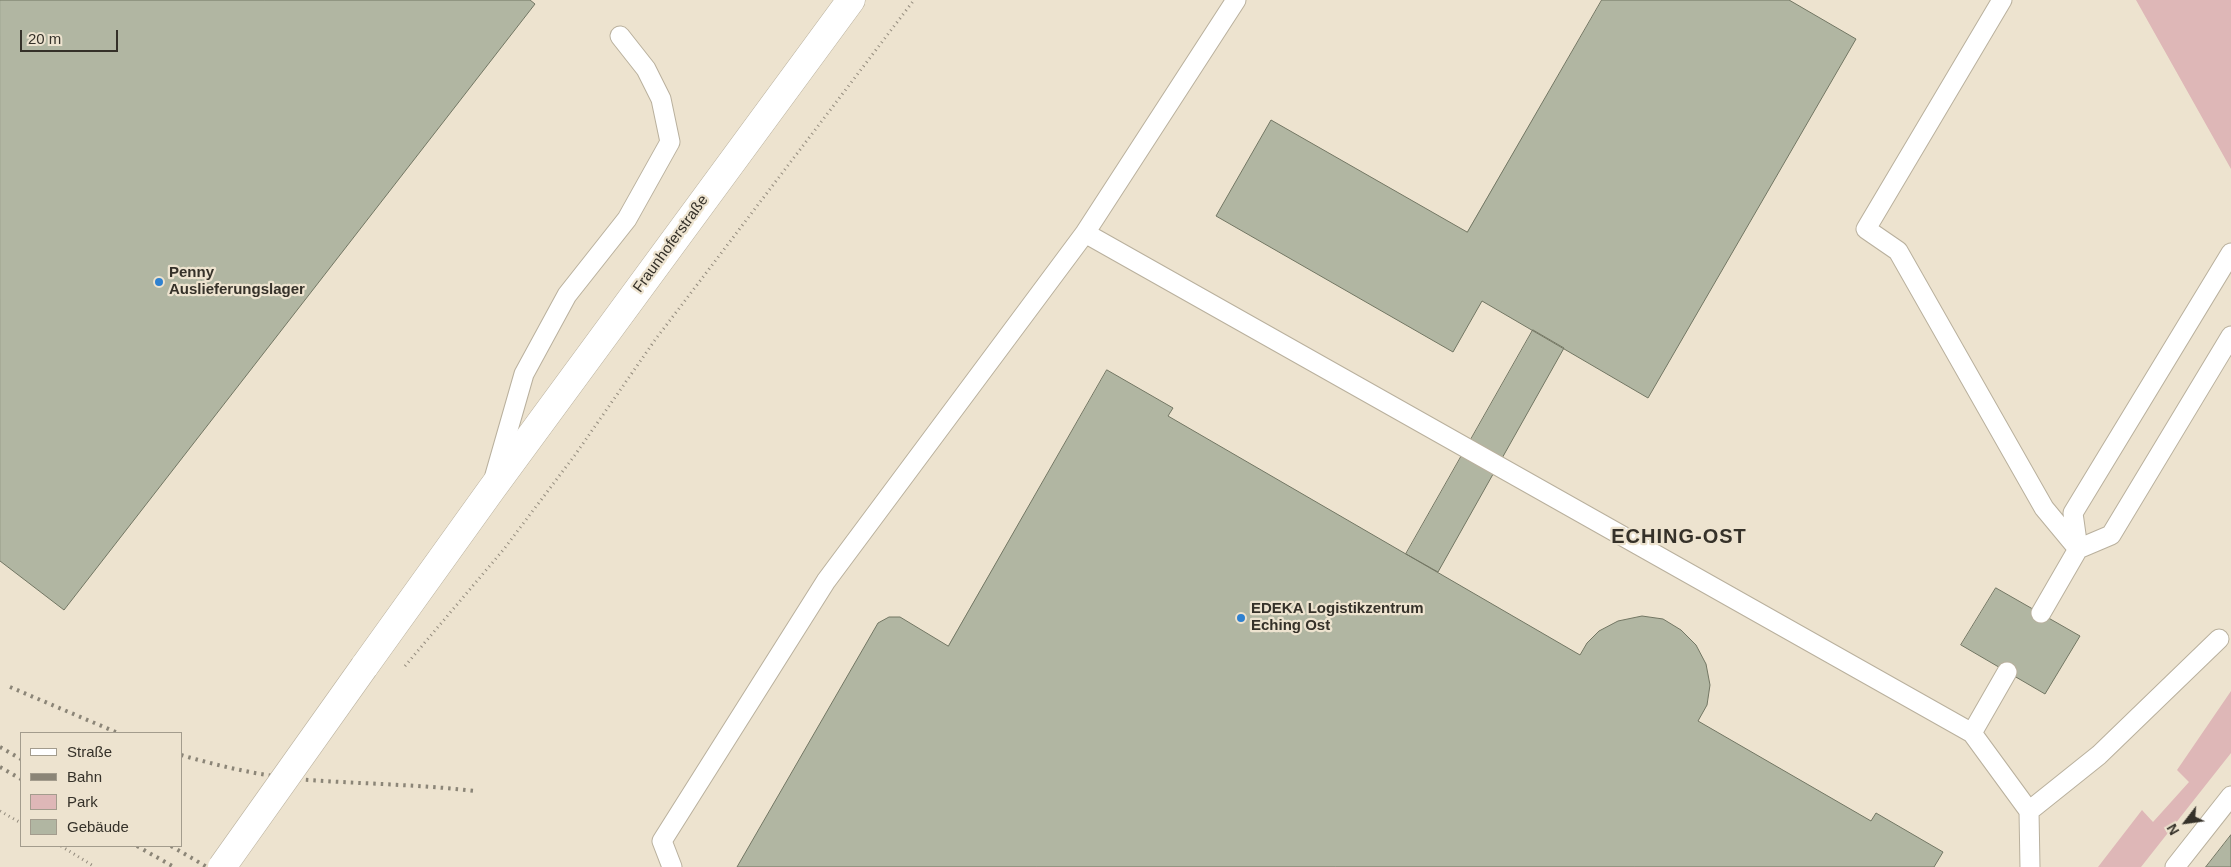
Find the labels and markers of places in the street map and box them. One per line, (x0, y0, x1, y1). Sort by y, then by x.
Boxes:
place label: Penny Auslieferungslager (169, 264, 305, 299)
marker: Penny Auslieferungslager (153, 276, 165, 288)
place label: EDEKA Logistikzentrum Eching Ost (1251, 600, 1424, 635)
marker: EDEKA Logistikzentrum Eching Ost (1235, 612, 1247, 624)

